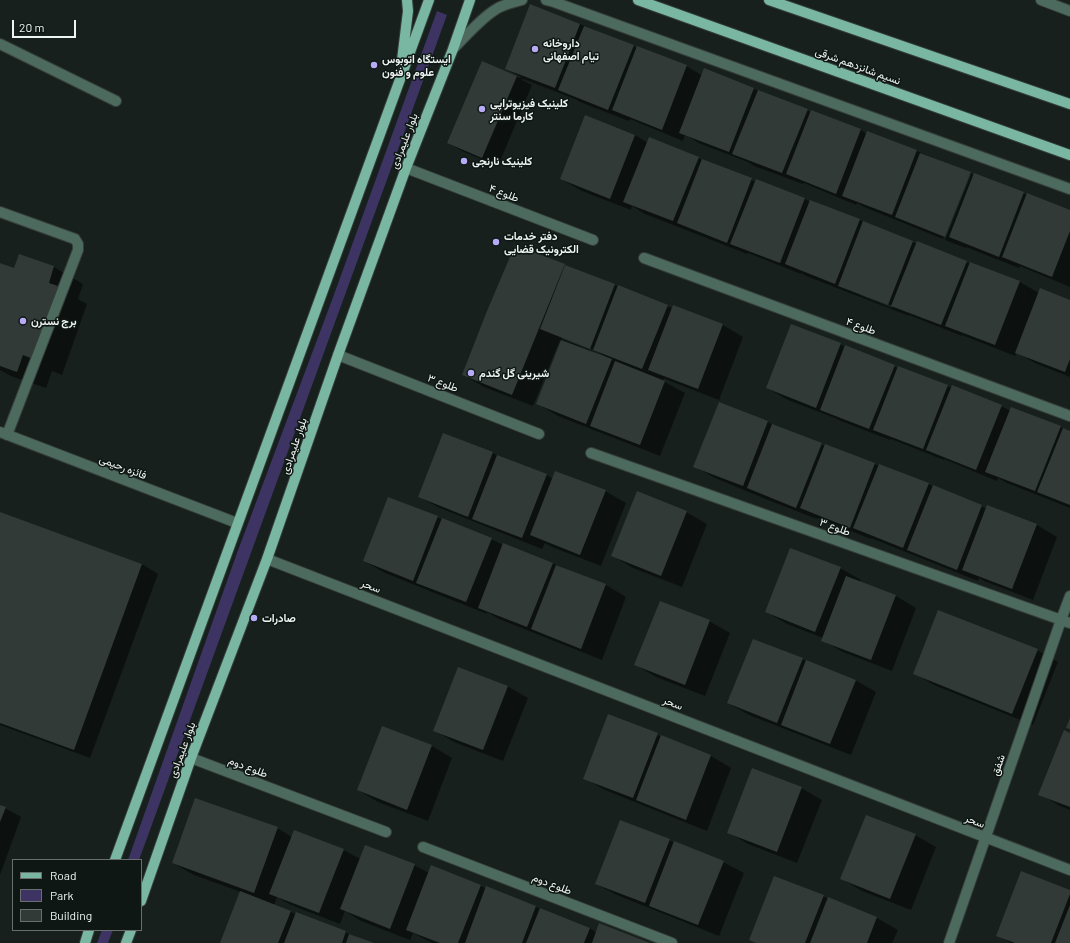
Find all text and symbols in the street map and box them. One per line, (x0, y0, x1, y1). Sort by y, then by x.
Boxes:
scale bar (14, 12, 78, 38)
text: 20 m (19, 20, 45, 34)
place label: داروخانه تیام اصفهانی (543, 36, 599, 62)
marker: داروخانه تیام اصفهانی (530, 44, 540, 54)
street label: نسیم شانزدهم شرقی (813, 44, 903, 88)
place label: ایستگاه اتوبوس علوم و فنون (382, 52, 451, 78)
marker: ایستگاه اتوبوس علوم و فنون (369, 60, 379, 70)
place label: کلینیک فیزیوتراپی کارما سنتر (490, 96, 568, 122)
marker: کلینیک فیزیوتراپی کارما سنتر (477, 104, 487, 114)
street label: بلوار علیمرادی (387, 111, 421, 171)
place label: کلینیک نارنجی (472, 154, 532, 168)
marker: کلینیک نارنجی (459, 156, 469, 166)
street label: طلوع ۴ (487, 181, 521, 205)
place label: دفتر خدمات الکترونیک قضایی (504, 229, 579, 255)
marker: دفتر خدمات الکترونیک قضایی (491, 237, 501, 247)
place label: برج نسترن (31, 314, 77, 328)
street label: طلوع ۴ (844, 315, 878, 337)
marker: برج نسترن (18, 316, 28, 326)
place label: شیرینی گل گندم (479, 366, 549, 380)
marker: شیرینی گل گندم (466, 368, 476, 378)
street label: طلوع ۳ (426, 371, 460, 395)
street label: بلوار علیمرادی (278, 416, 310, 476)
street label: فائزه رحیمی (97, 452, 149, 482)
street label: طلوع ۳ (818, 515, 852, 539)
street label: سحر (359, 576, 383, 596)
place label: صادرات (262, 611, 296, 625)
marker: صادرات (249, 613, 259, 623)
street label: سحر (661, 693, 685, 713)
street label: بلوار علیمرادی (166, 720, 198, 780)
street label: طلوع دوم (226, 753, 270, 781)
street label: شفق (988, 753, 1008, 777)
street label: سحر (963, 811, 987, 831)
legend (12, 859, 142, 931)
text: Road (50, 868, 77, 882)
street label: طلوع دوم (530, 870, 574, 898)
text: Park (50, 888, 74, 902)
text: Building (50, 908, 92, 922)

